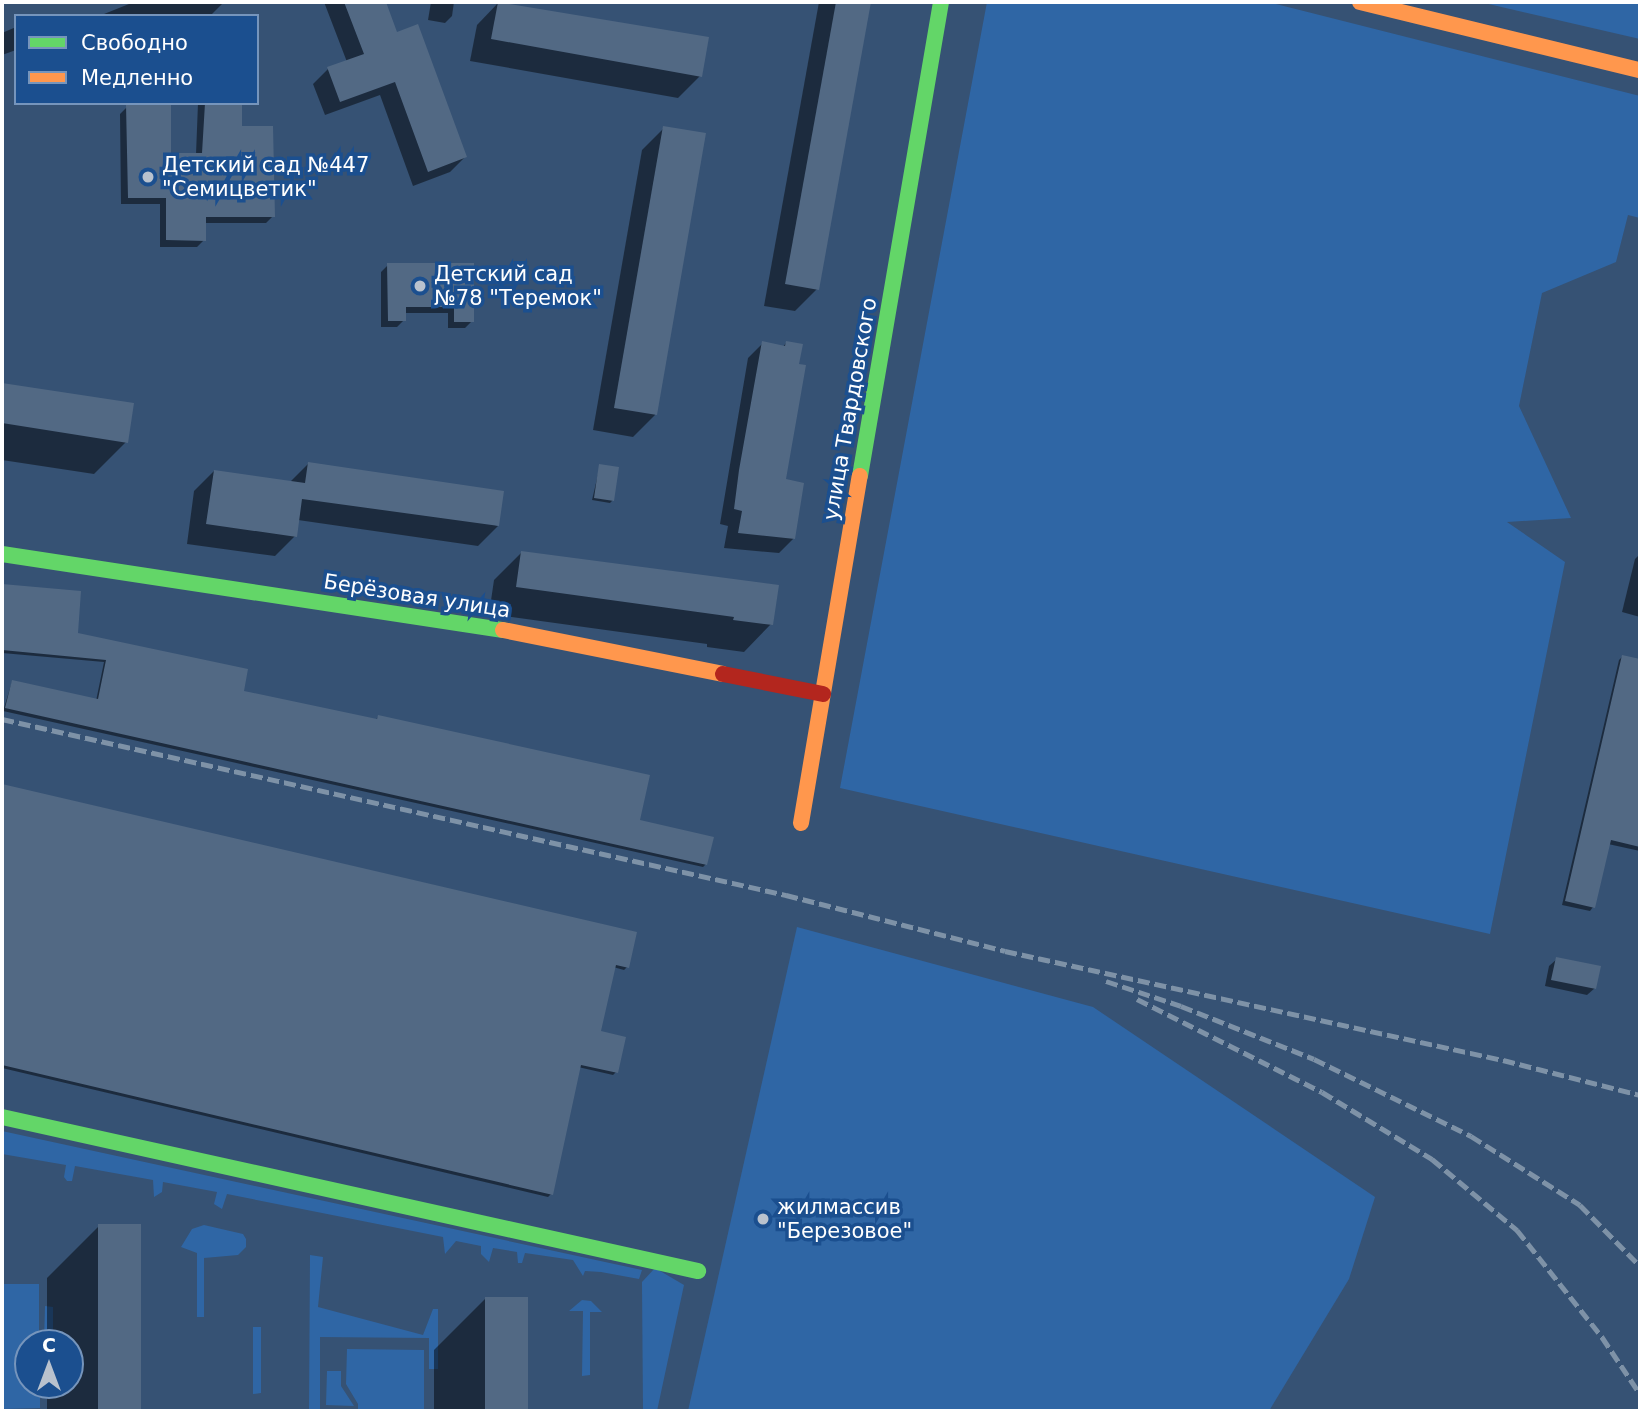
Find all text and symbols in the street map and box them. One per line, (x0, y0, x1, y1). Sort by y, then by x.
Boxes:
legend (14, 14, 259, 105)
text: Свободно (81, 31, 188, 55)
text: Медленно (81, 66, 193, 90)
place label: Детский сад №447 "Семицветик" (162, 152, 369, 202)
marker: Детский сад №447 "Семицветик" (140, 169, 156, 185)
place label: Детский сад №78 "Теремок" (434, 261, 602, 311)
marker: Детский сад №78 "Теремок" (412, 278, 428, 294)
street label: улица Твардовского (818, 296, 882, 522)
street label: Берёзовая улица (322, 569, 512, 623)
place label: жилмассив "Березовое" (777, 1194, 912, 1244)
marker: жилмассив "Березовое" (755, 1211, 771, 1227)
north arrow (14, 1329, 84, 1399)
text: С (42, 1334, 56, 1356)

